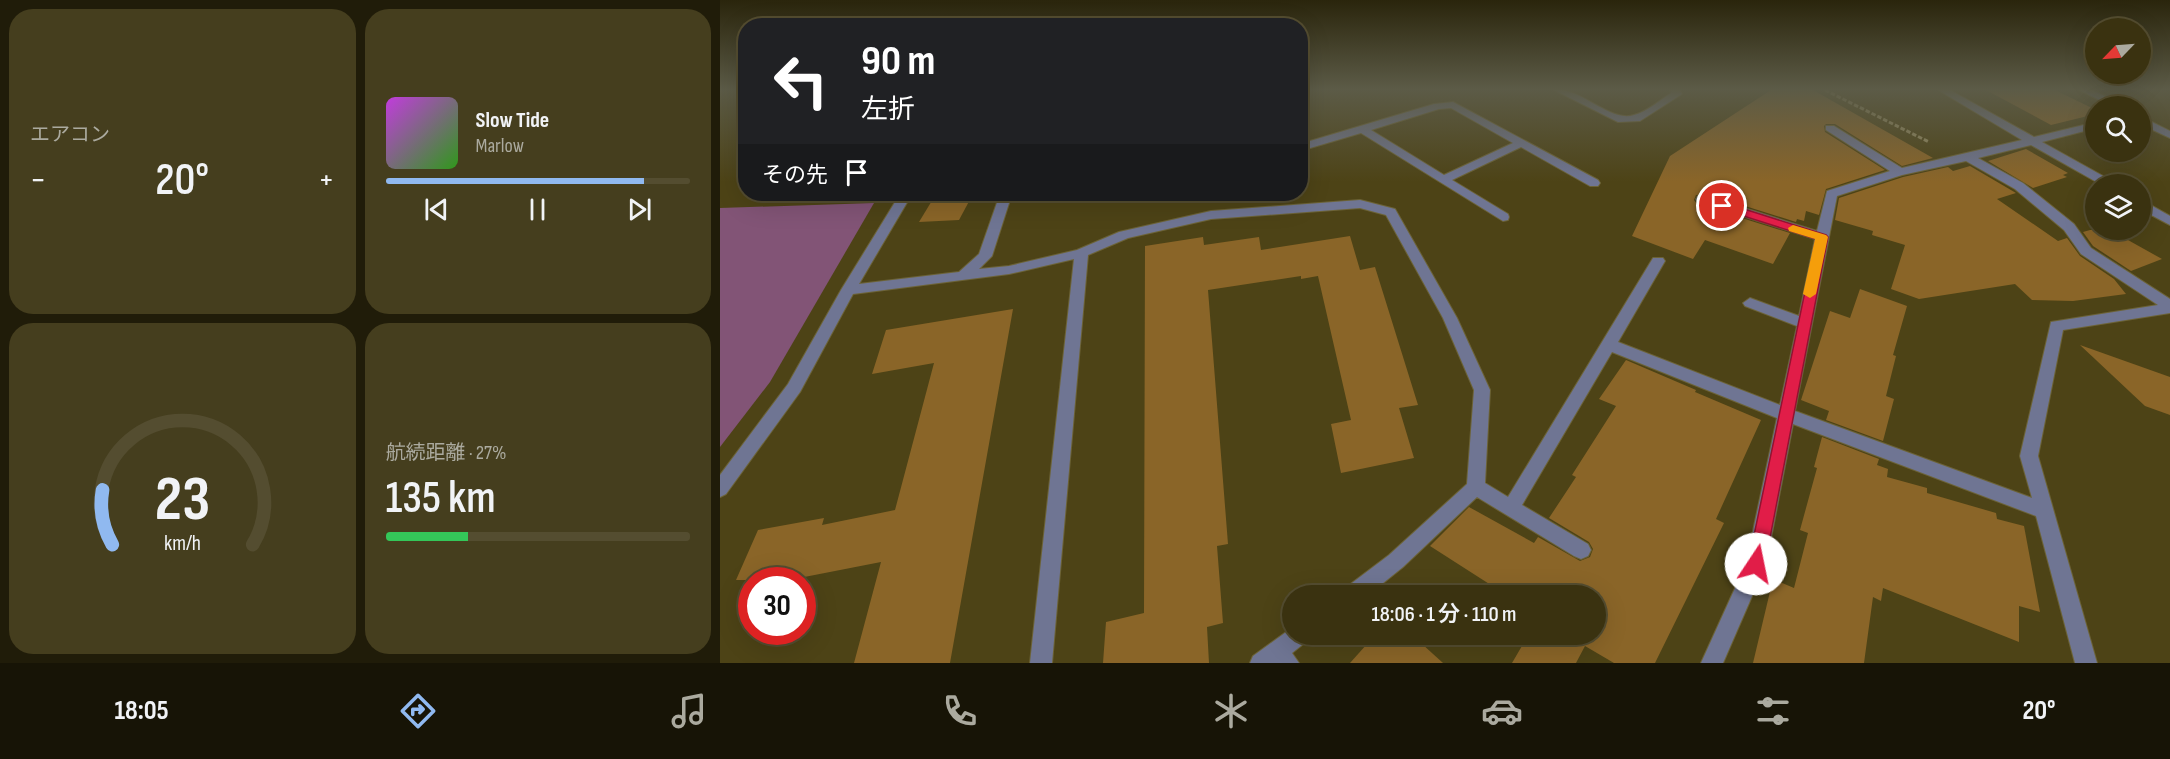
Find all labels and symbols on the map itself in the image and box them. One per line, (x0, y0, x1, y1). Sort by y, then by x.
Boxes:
north arrow (2085, 18, 2151, 84)
pin (1696, 180, 1747, 231)
position arrow (1724, 532, 1788, 596)
speed limit sign: 30 (738, 567, 816, 645)

